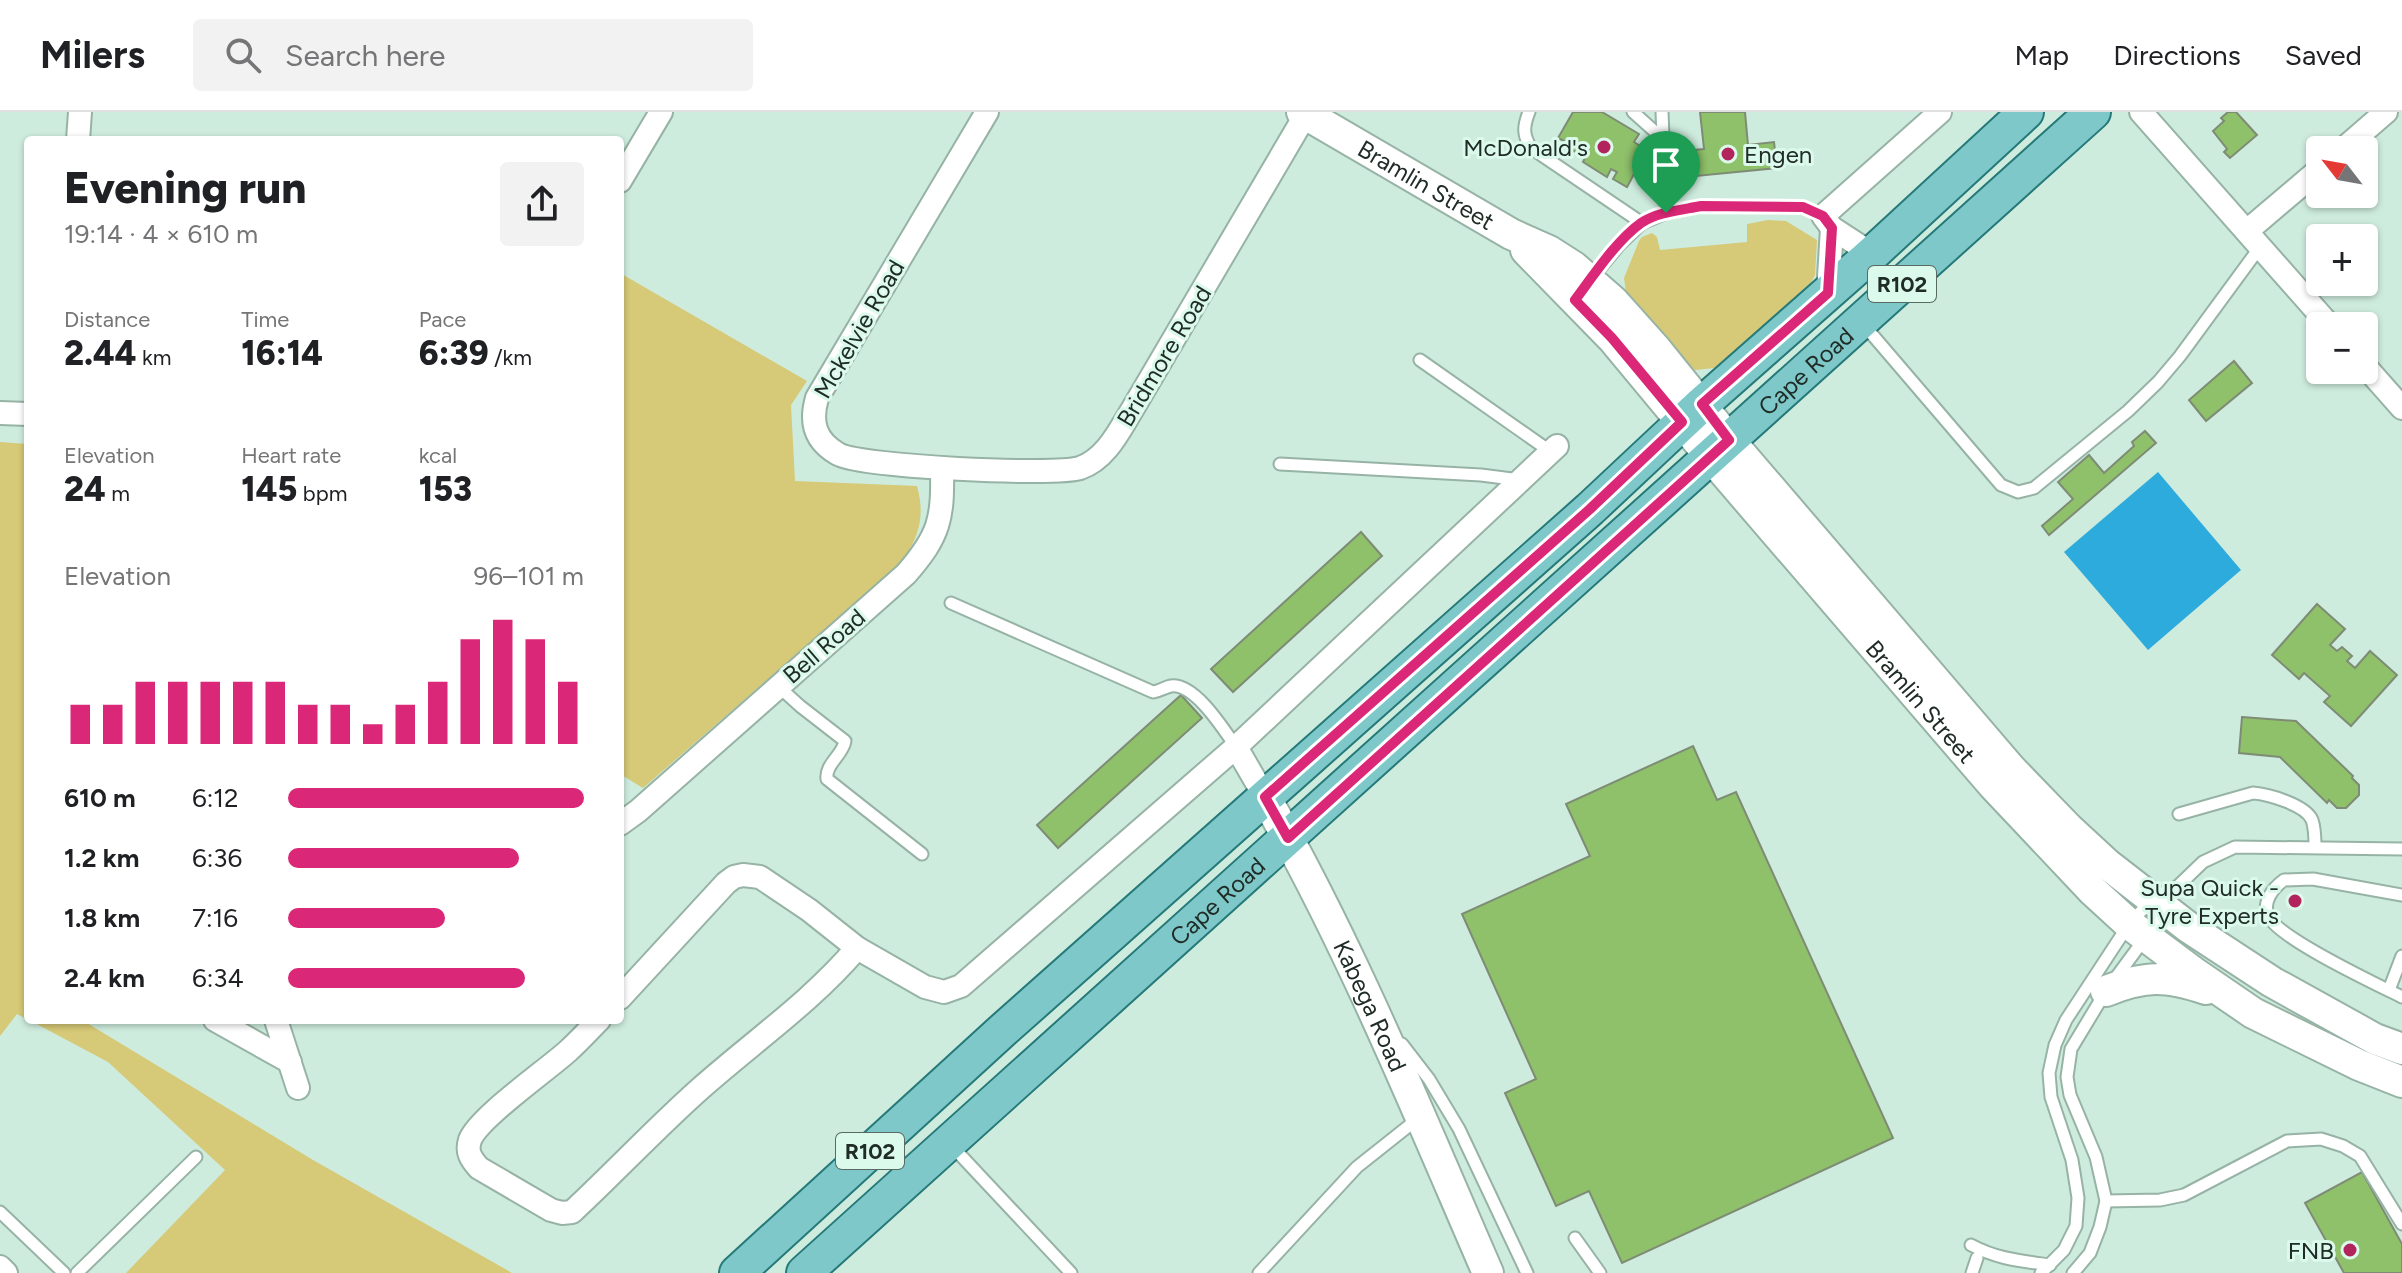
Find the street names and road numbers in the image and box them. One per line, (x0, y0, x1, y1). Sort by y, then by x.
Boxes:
street label: Bramlin Street (1353, 134, 1500, 236)
street label: Mckelvie Road (808, 254, 910, 404)
road number: R102 (1868, 266, 1936, 302)
street label: Bridmore Road (1111, 280, 1217, 432)
street label: Cape Road (1752, 321, 1859, 421)
street label: Bell Road (777, 602, 871, 690)
street label: Bramlin Street (1860, 634, 1982, 769)
street label: Cape Road (1164, 851, 1271, 951)
street label: Kabega Road (1328, 935, 1413, 1076)
road number: R102 (836, 1133, 904, 1169)

